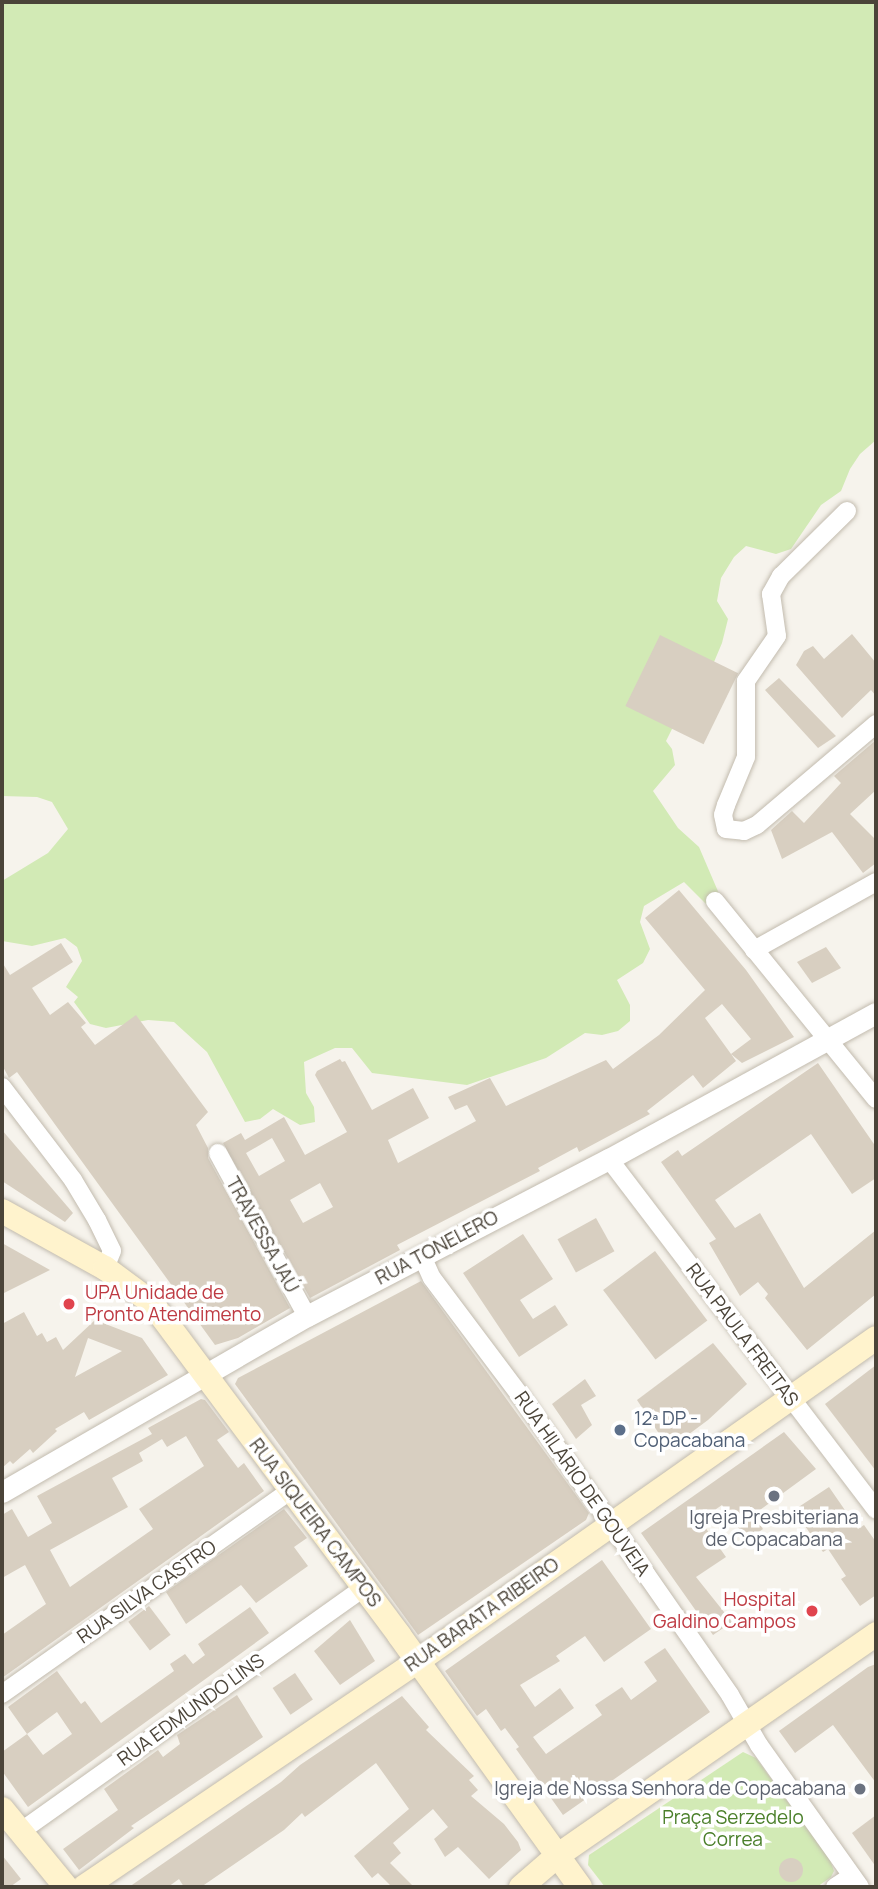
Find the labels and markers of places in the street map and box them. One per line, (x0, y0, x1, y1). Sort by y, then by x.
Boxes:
place label: UPA Unidade de Pronto Atendimento (85, 1282, 261, 1326)
marker: UPA Unidade de Pronto Atendimento (59, 1294, 79, 1314)
place label: 12ª DP - Copacabana (634, 1408, 745, 1452)
marker: 12ª DP - Copacabana (612, 1422, 628, 1438)
marker: Igreja Presbiteriana de Copacabana (766, 1488, 782, 1504)
place label: Igreja Presbiteriana de Copacabana (689, 1507, 859, 1551)
place label: Hospital Galdino Campos (653, 1589, 796, 1633)
marker: Hospital Galdino Campos (802, 1601, 822, 1621)
place label: Igreja de Nossa Senhora de Copacabana (494, 1778, 846, 1800)
marker: Igreja de Nossa Senhora de Copacabana (852, 1781, 868, 1797)

